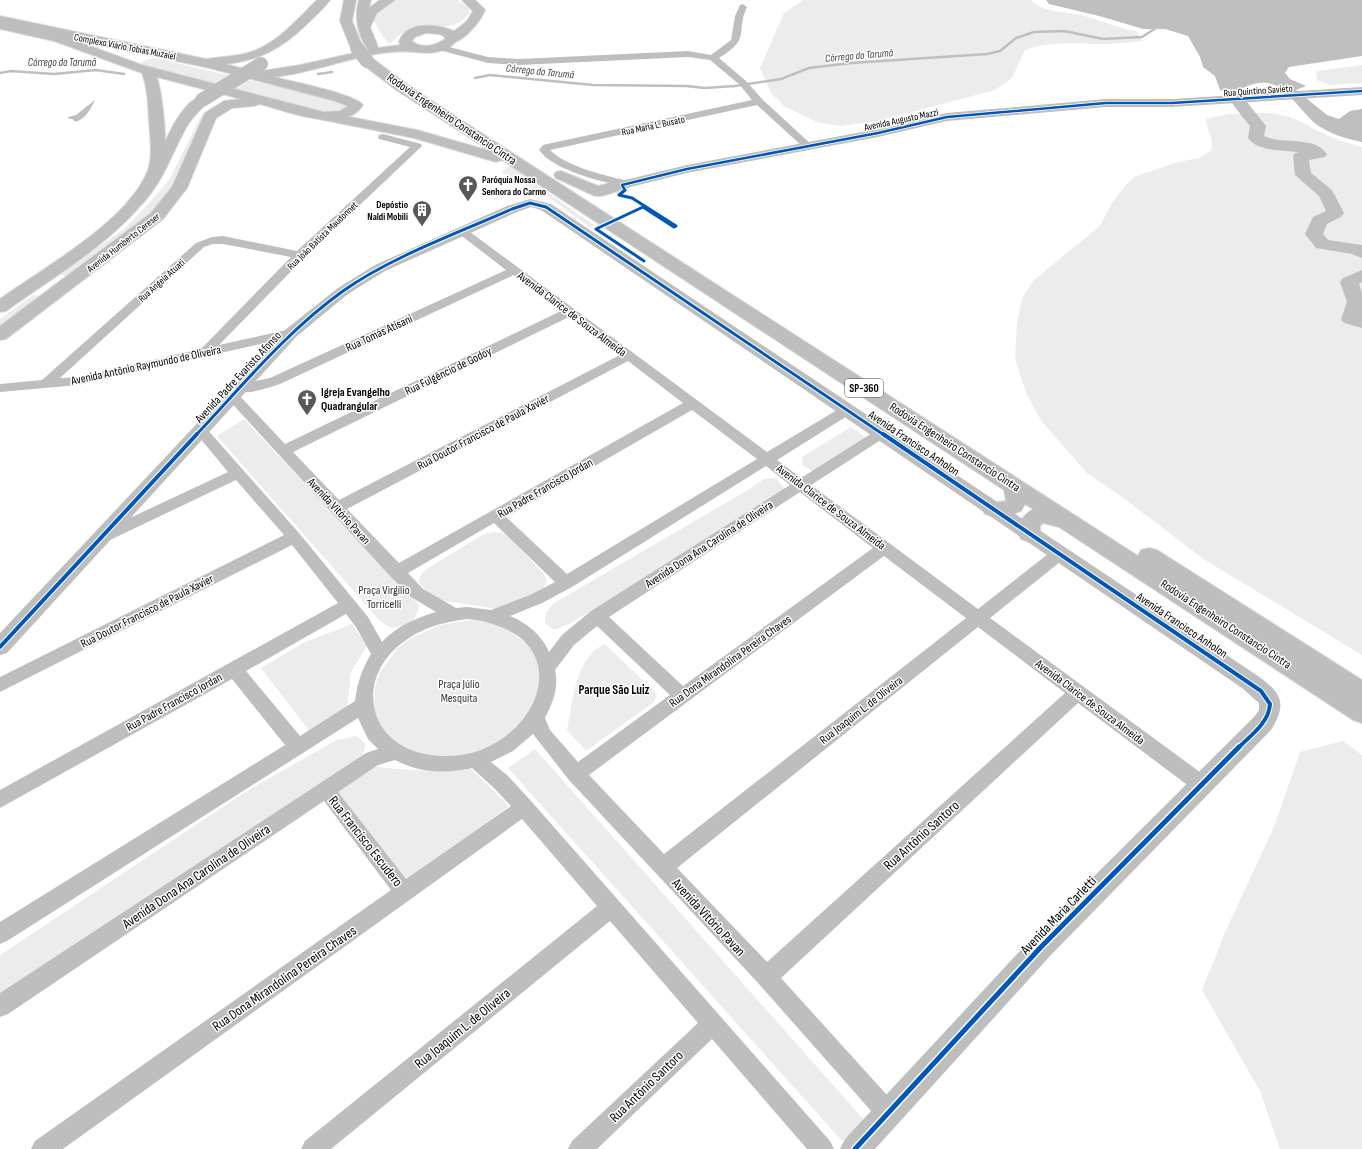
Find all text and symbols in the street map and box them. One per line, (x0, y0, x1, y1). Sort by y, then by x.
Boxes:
street label: Complexo Viário Tobias Muzaiel (73, 31, 177, 63)
water label: Córrego do Tarumã (824, 46, 894, 65)
water label: Córrego do Tarumã (28, 56, 97, 69)
water label: Córrego do Tarumã (505, 61, 575, 82)
street label: Rodovia Engenheiro Constancio Cintra (384, 70, 520, 169)
street label: Rua Quintino Savieto (1223, 83, 1293, 99)
street label: Avenida Augusto Mazzi (862, 106, 940, 134)
street label: Rua Maria L. Busato (620, 113, 686, 139)
church icon: Paróquia Nossa Senhora do Carmo (457, 174, 479, 202)
place label: Paróquia Nossa Senhora do Carmo (482, 174, 546, 198)
street label: Rua João Batista Maudonnet (285, 199, 360, 272)
place label: Depóstio Naldi Mobili (367, 199, 408, 223)
building icon: Depóstio Naldi Mobili (411, 199, 433, 227)
street label: Avenida Humberto Cereser (84, 211, 163, 276)
street label: Rua Angela Atuati (136, 257, 188, 305)
street label: Avenida Clarice de Souza Almeida (513, 268, 630, 361)
street label: Rua Tomás Atisani (343, 311, 415, 355)
street label: Avenida Padre Evaristo Afonso (191, 328, 285, 427)
street label: Avenida Antônio Raymundo de Oliveira (69, 342, 223, 389)
street label: Rua Fulgêncio de Godoy (402, 344, 494, 399)
road number: SP-360 (845, 379, 883, 397)
place label: Igreja Evangelho Quadrangular (321, 385, 390, 414)
church icon: Igreja Evangelho Quadrangular (296, 388, 318, 416)
street label: Rua Doutor Francisco de Paula Xavier (415, 391, 552, 474)
street label: Rodovia Engenheiro Constancio Cintra (886, 399, 1023, 496)
street label: Avenida Francisco Anholon (864, 407, 962, 479)
street label: Rua Padre Francisco Jordan (495, 455, 596, 522)
street label: Avenida Clarice de Souza Almeida (772, 461, 889, 554)
street label: Avenida Vitório Pavan (303, 474, 373, 548)
street label: Avenida Dona Ana Carolina de Oliveira (642, 497, 776, 592)
street label: Rua Doutor Francisco de Paula Xavier (78, 571, 217, 652)
street label: Rodovia Engenheiro Constancio Cintra (1157, 576, 1294, 673)
park label: Praça Virgílio Torricelli (358, 583, 410, 612)
street label: Avenida Francisco Anholon (1132, 589, 1230, 661)
street label: Rua Dona Mirandolina Pereira Chaves (666, 612, 794, 711)
street label: Avenida Clarice de Souza Almeida (1031, 656, 1148, 749)
street label: Rua Padre Francisco Jordan (124, 670, 225, 735)
street label: Rua Joaquim L. de Oliveira (817, 673, 906, 748)
park label: Praça Júlio Mesquita (438, 677, 480, 706)
district label: Parque São Luiz (578, 682, 650, 698)
street label: Rua Francisco Escudero (325, 793, 406, 890)
street label: Rua Antônio Santoro (880, 797, 963, 874)
street label: Avenida Dona Ana Carolina de Oliveira (118, 821, 273, 933)
street label: Avenida Maria Carletti (1016, 873, 1100, 959)
street label: Avenida Vitório Pavan (668, 874, 749, 960)
street label: Rua Dona Mirandolina Pereira Chaves (209, 922, 360, 1035)
street label: Rua Joaquim L. de Oliveira (411, 985, 514, 1072)
street label: Rua Antônio Santoro (606, 1047, 687, 1126)

